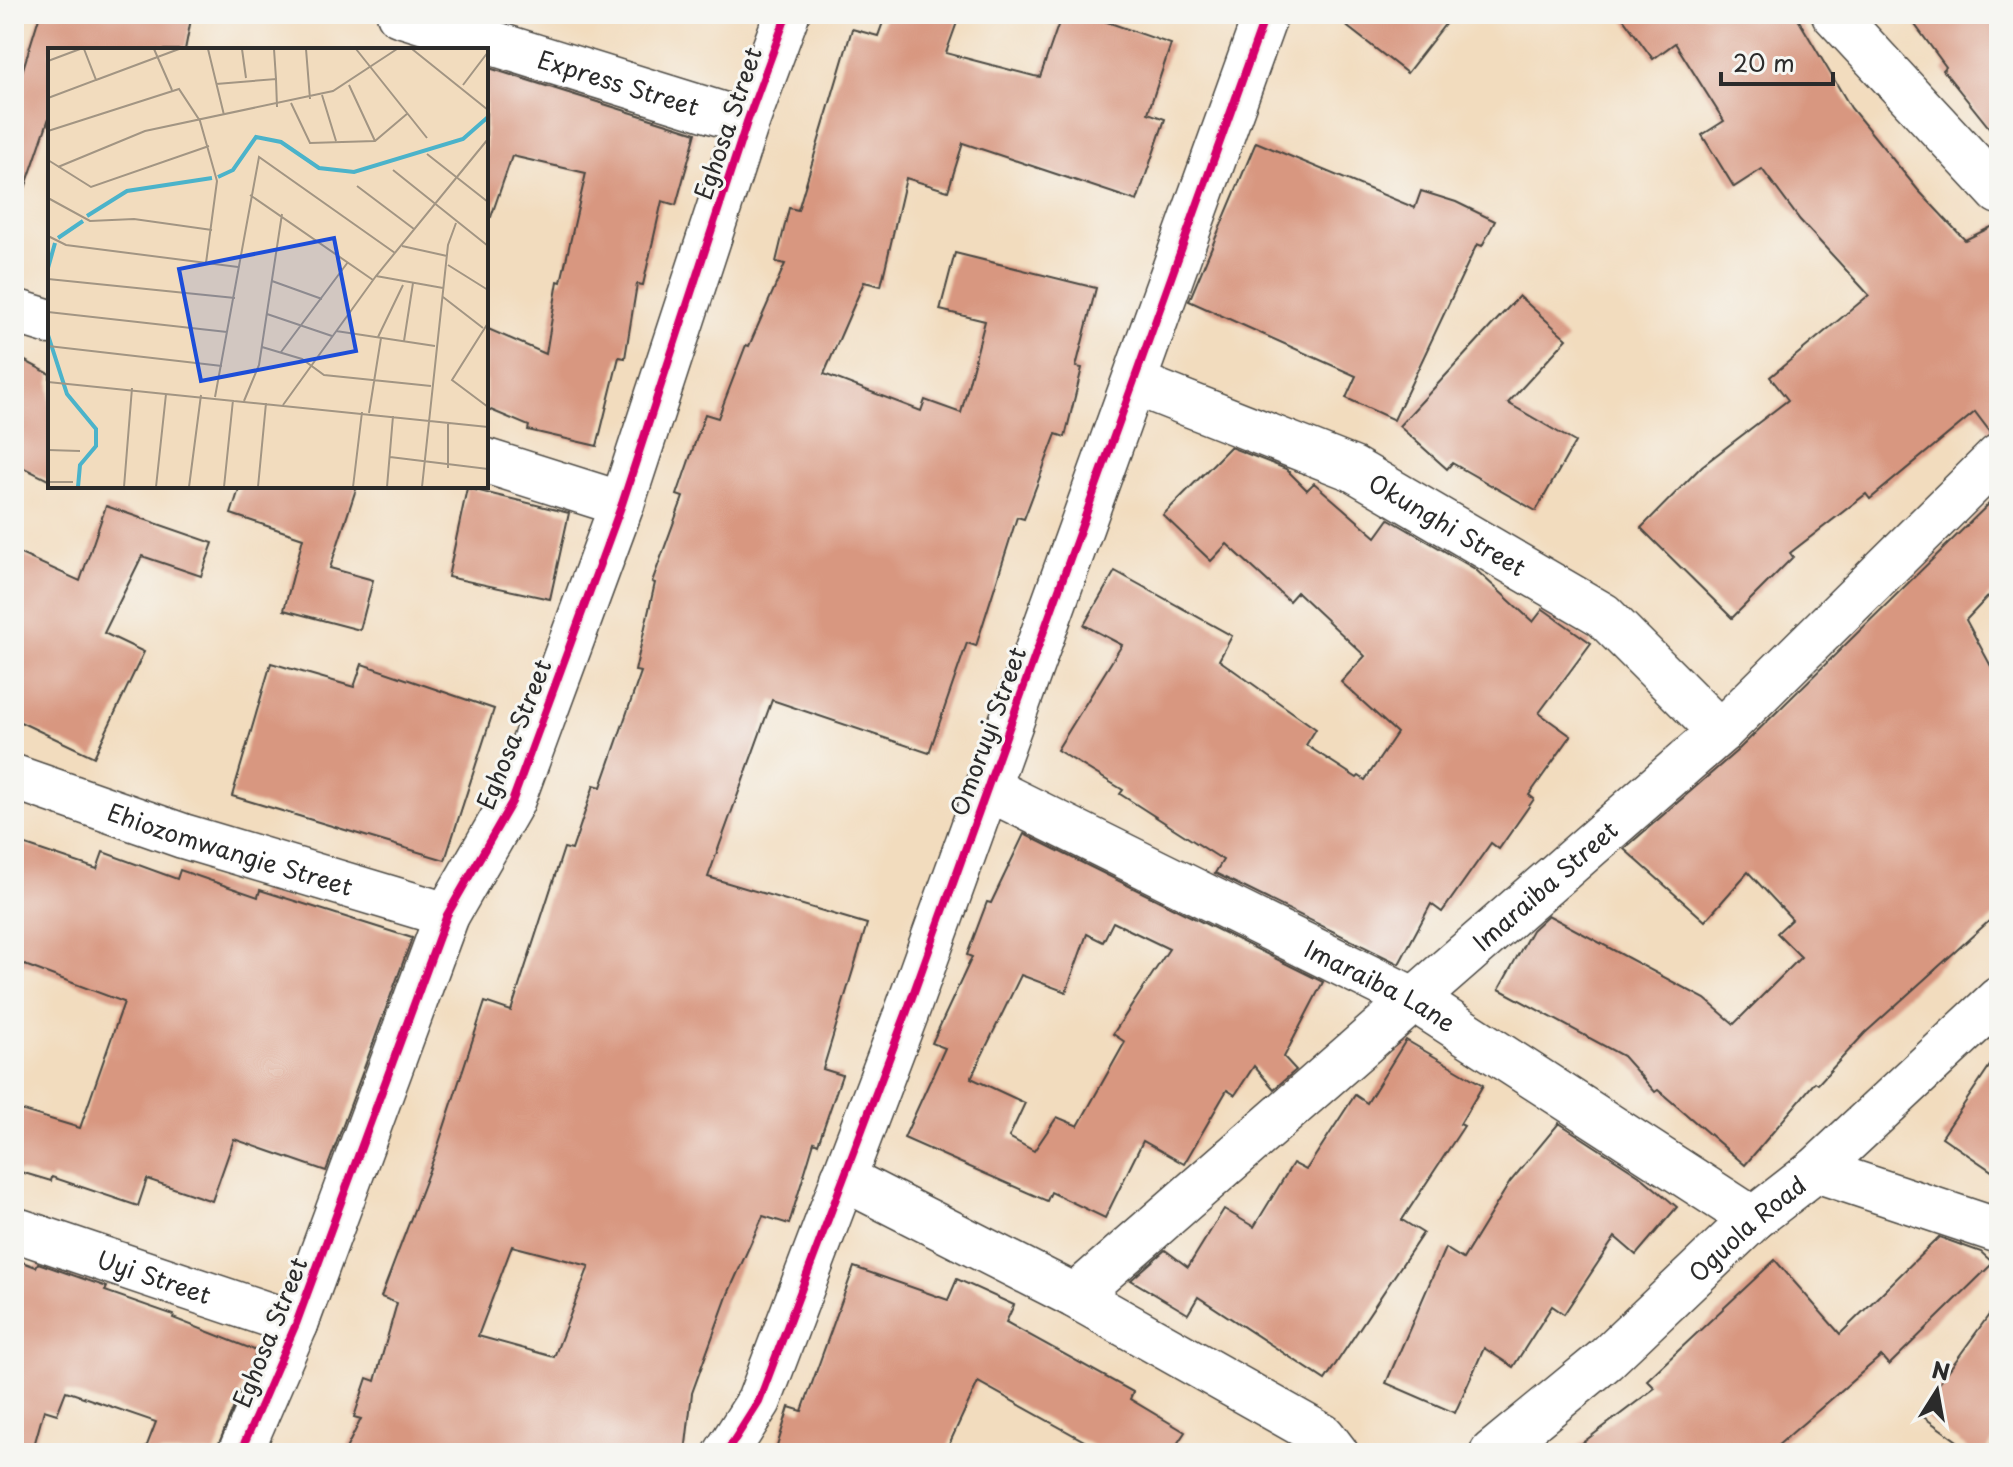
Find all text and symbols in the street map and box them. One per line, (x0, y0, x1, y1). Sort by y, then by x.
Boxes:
scale bar (1721, 36, 1833, 86)
street label: Express Street (533, 40, 704, 124)
street label: Eghosa Street (684, 42, 770, 204)
text: 20 m (1733, 44, 1795, 80)
inset map (48, 48, 488, 488)
street label: Okunghi Street (1362, 464, 1533, 585)
street label: Omoruyi Street (940, 641, 1034, 821)
street label: Eghosa Street (467, 653, 560, 814)
street label: Ehiozomwangie Street (103, 793, 358, 904)
street label: Imaraiba Street (1464, 812, 1625, 959)
street label: Imaraiba Lane (1299, 930, 1463, 1040)
street label: Oguola Road (1680, 1167, 1813, 1290)
street label: Uyi Street (93, 1240, 216, 1312)
street label: Eghosa Street (223, 1251, 316, 1412)
north arrow (1897, 1351, 1977, 1431)
text: N (1929, 1352, 1953, 1388)

